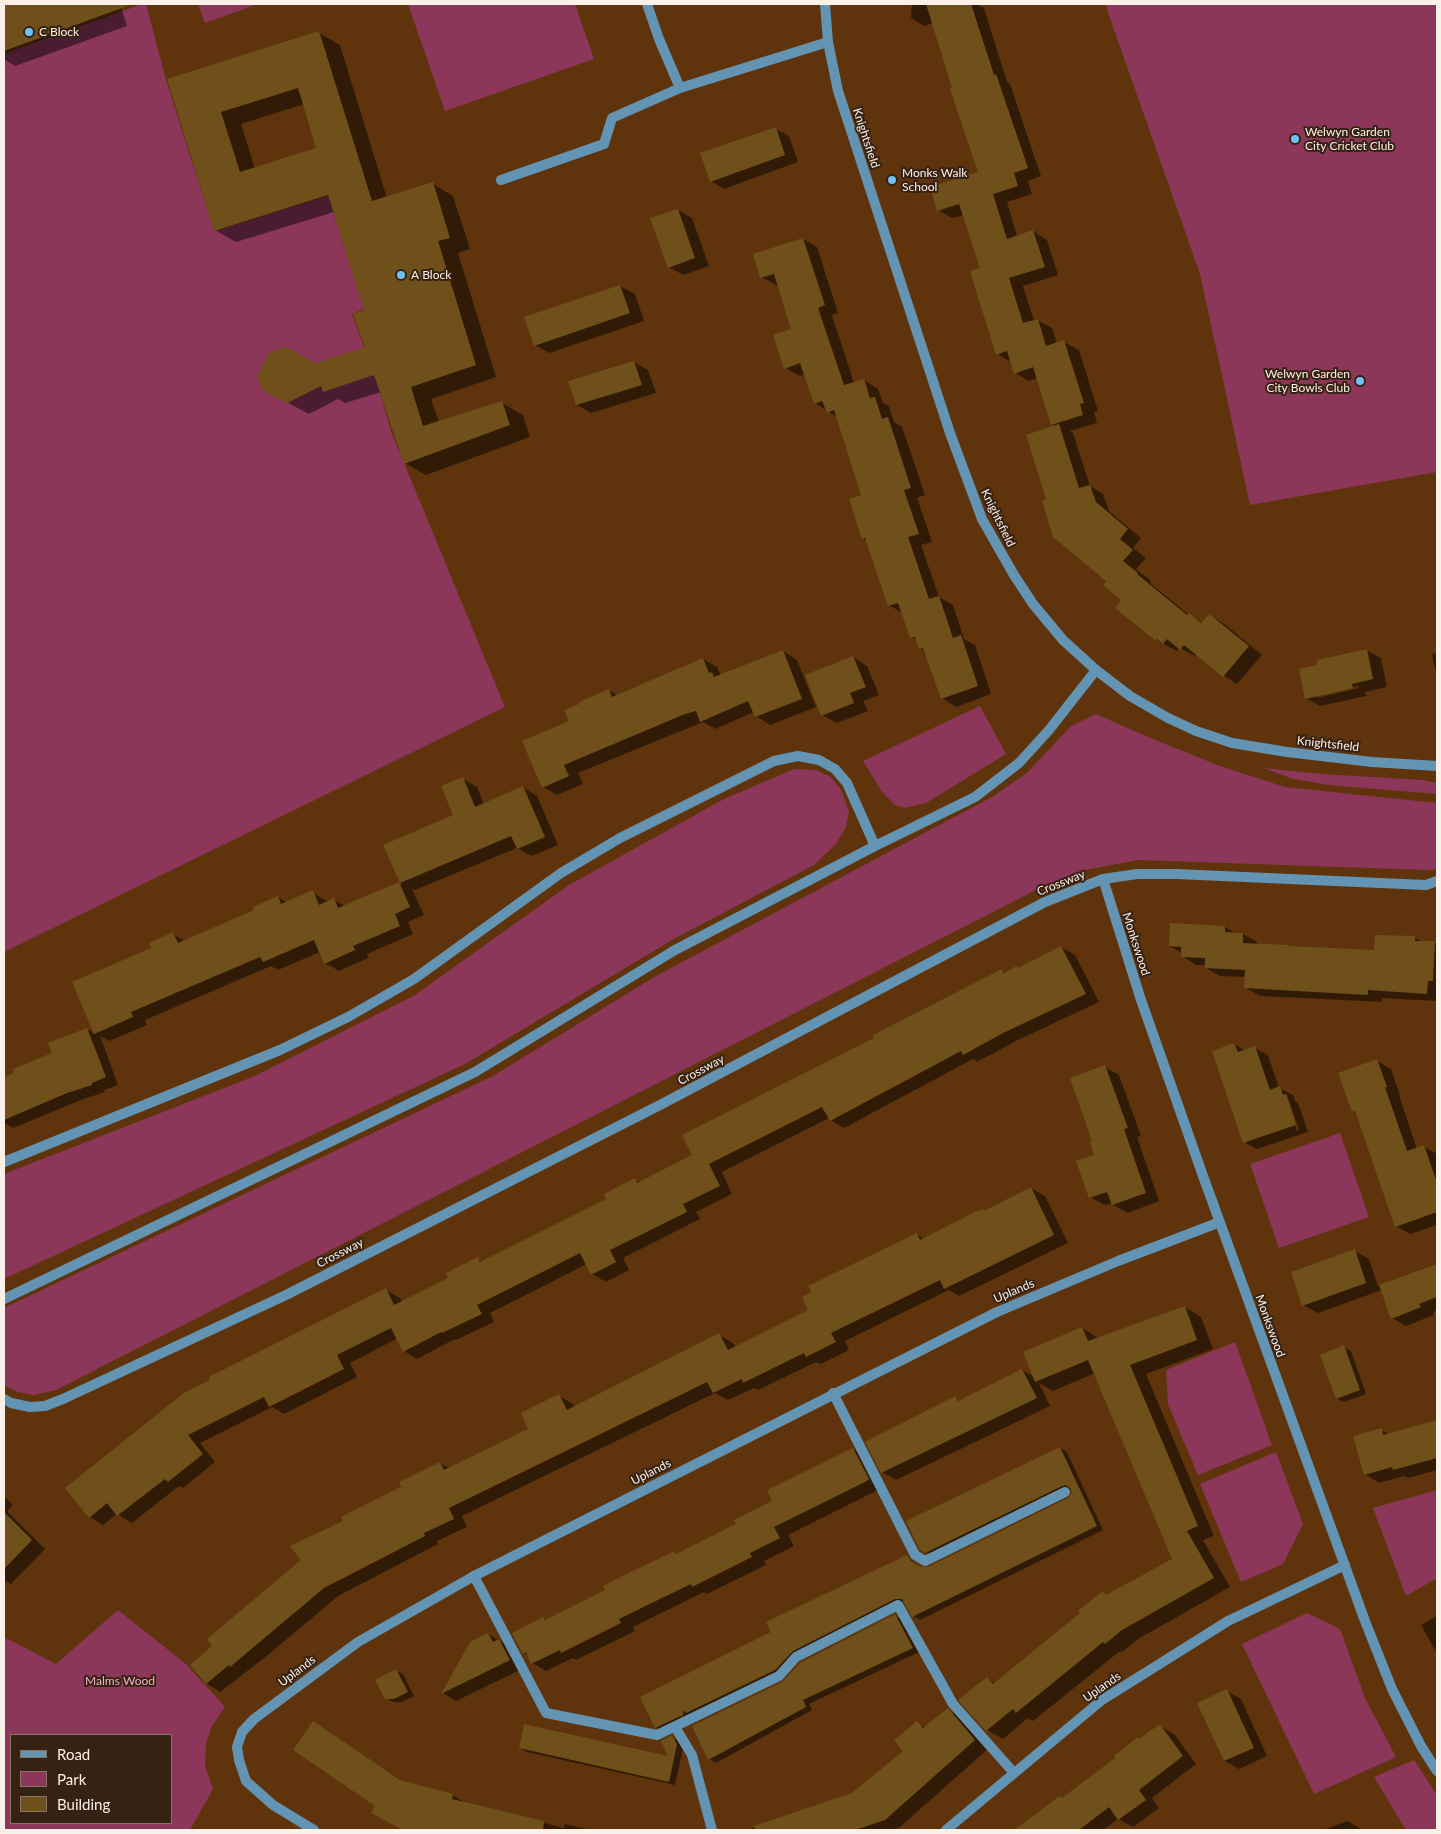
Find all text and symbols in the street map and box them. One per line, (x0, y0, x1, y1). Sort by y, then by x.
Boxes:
place label: C Block (39, 25, 79, 39)
marker: C Block (23, 26, 35, 38)
street label: Knightsfield (849, 106, 883, 170)
place label: Welwyn Garden City Cricket Club (1305, 125, 1394, 153)
marker: Welwyn Garden City Cricket Club (1289, 133, 1301, 145)
place label: Monks Walk School (902, 166, 967, 194)
marker: Monks Walk School (886, 174, 898, 186)
place label: A Block (411, 268, 451, 282)
marker: A Block (395, 269, 407, 281)
place label: Welwyn Garden City Bowls Club (1265, 367, 1350, 395)
marker: Welwyn Garden City Bowls Club (1354, 375, 1366, 387)
street label: Knightsfield (978, 487, 1018, 549)
street label: Knightsfield (1296, 734, 1360, 754)
street label: Crossway (1035, 867, 1087, 899)
street label: Monkswood (1119, 911, 1153, 977)
street label: Crossway (675, 1052, 727, 1088)
street label: Crossway (314, 1235, 366, 1271)
street label: Uplands (991, 1276, 1037, 1306)
street label: Monkswood (1252, 1293, 1288, 1359)
street label: Uplands (629, 1456, 673, 1488)
street label: Uplands (276, 1652, 318, 1690)
street label: Uplands (1080, 1669, 1124, 1705)
park label: Malms Wood (85, 1674, 155, 1688)
legend (10, 1734, 172, 1824)
text: Road (57, 1745, 90, 1763)
text: Park (57, 1770, 86, 1788)
text: Building (57, 1795, 110, 1813)

